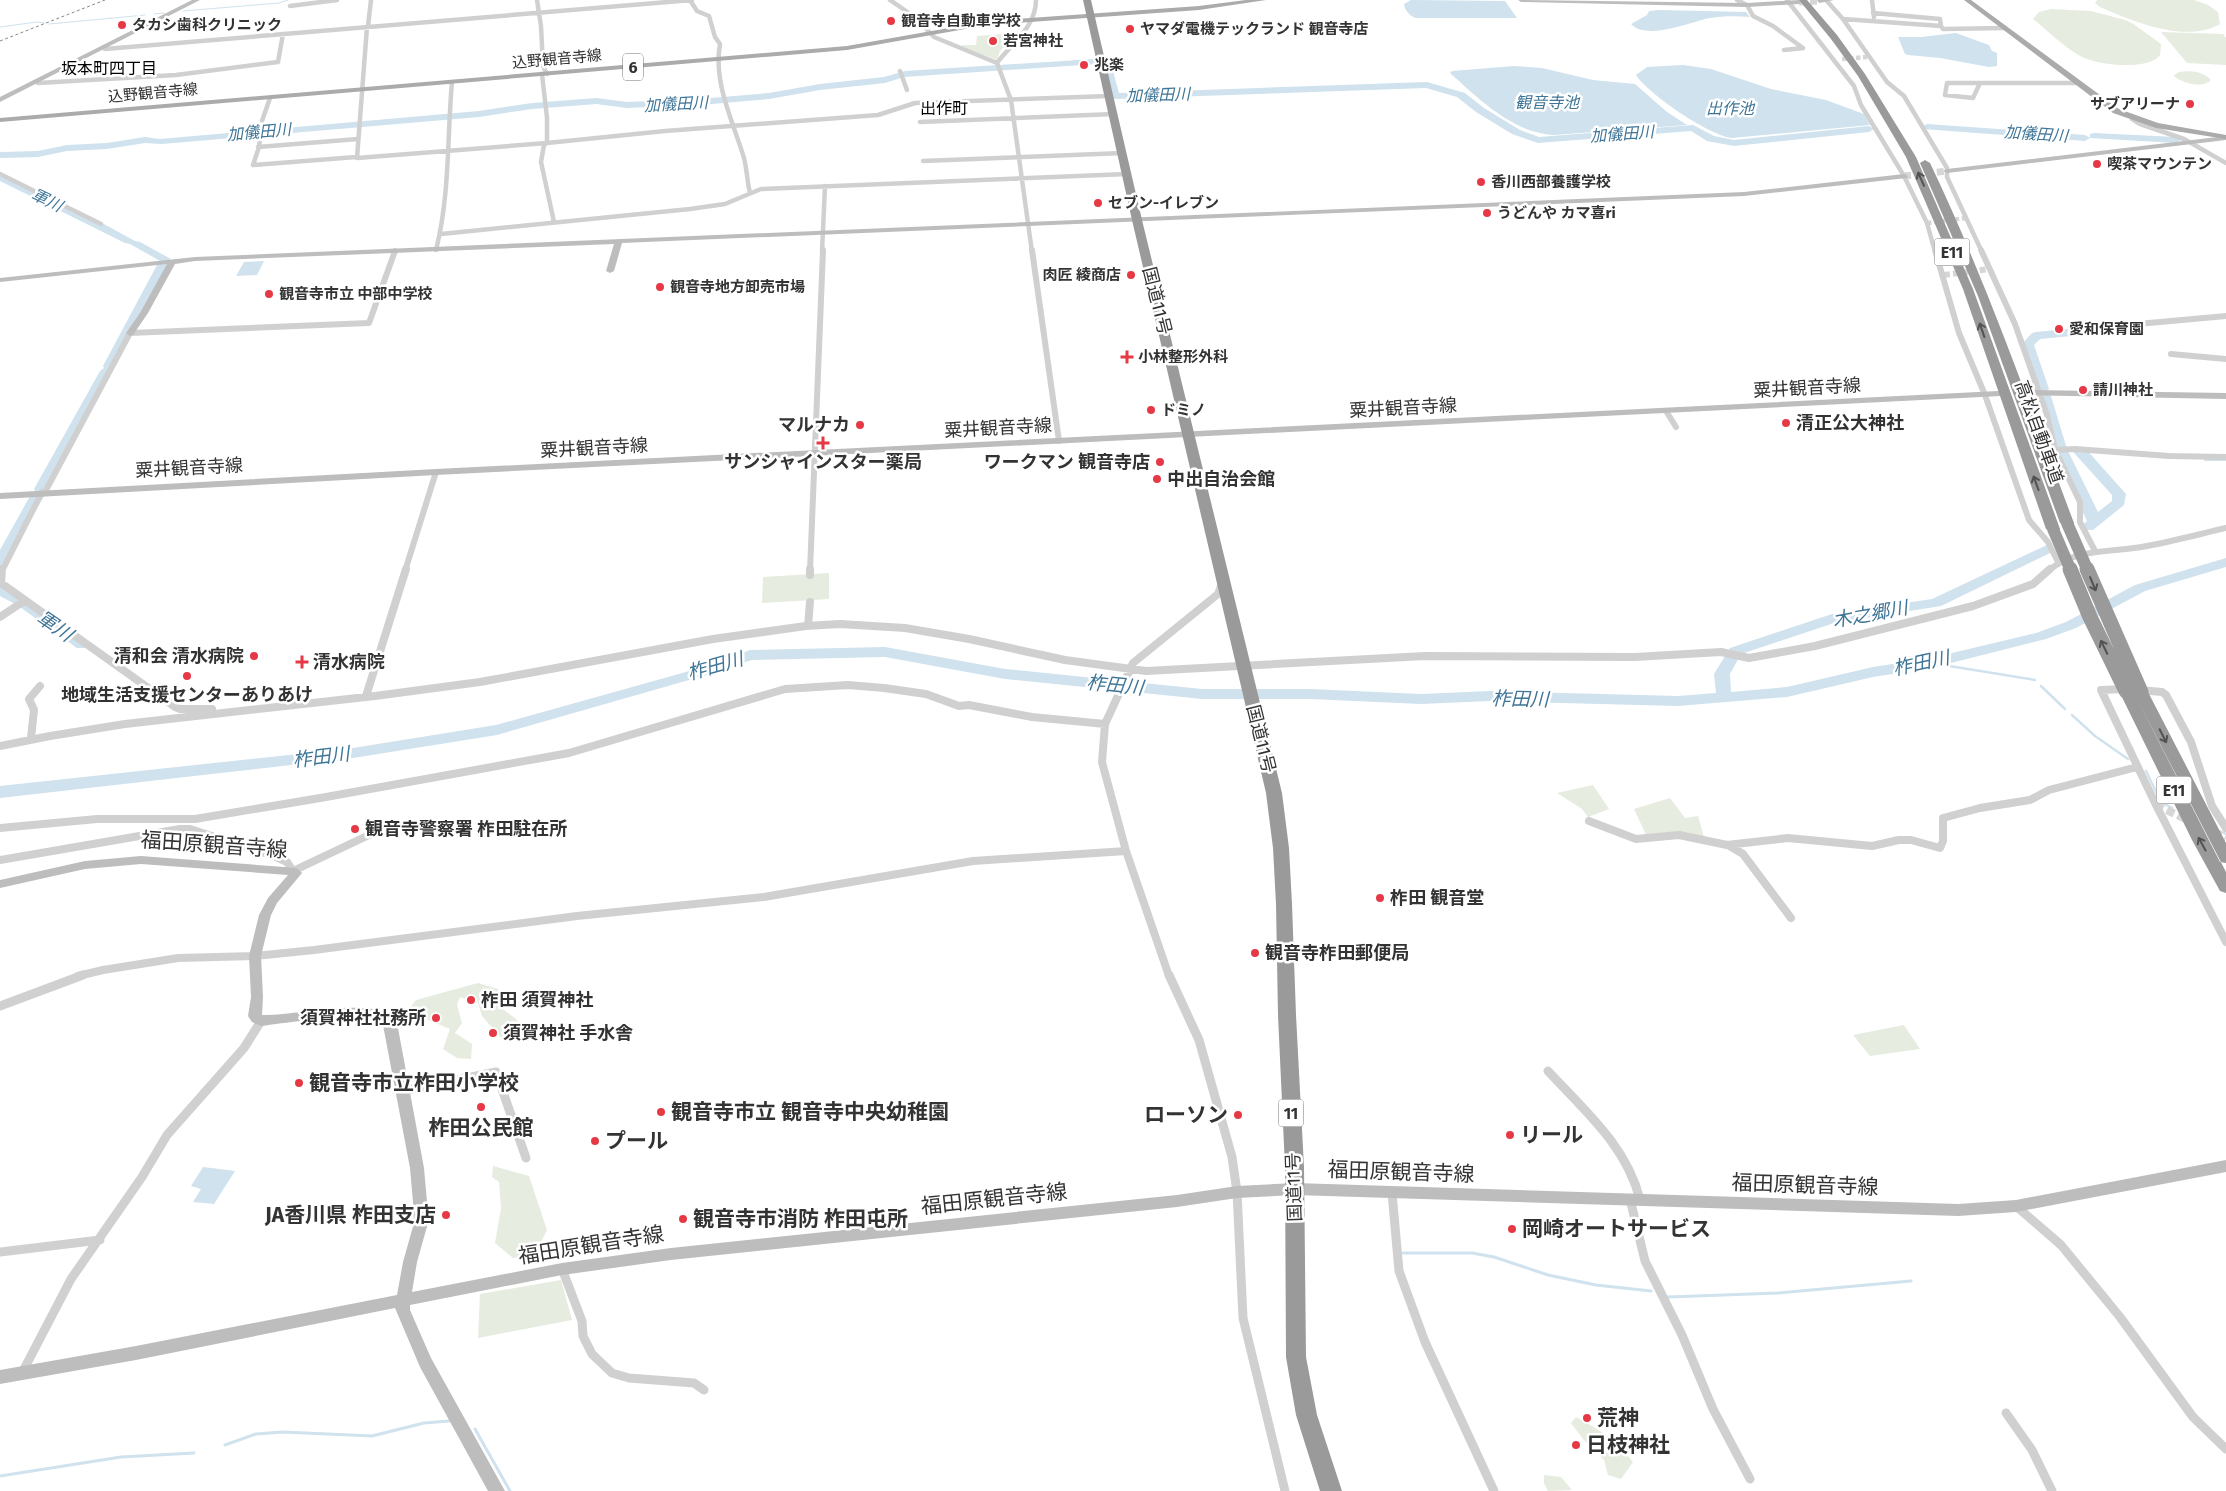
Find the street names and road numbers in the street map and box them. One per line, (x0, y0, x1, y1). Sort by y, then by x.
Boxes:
street label: 込野観音寺線 (511, 46, 603, 72)
road number: 6 (623, 54, 643, 80)
street label: 込野観音寺線 (107, 80, 199, 106)
road number: E11 (1934, 238, 1970, 266)
street label: 国道11号 (1138, 265, 1176, 337)
street label: 粟井観音寺線 (1752, 374, 1862, 402)
street label: 高松自動車道 (2010, 377, 2068, 487)
street label: 粟井観音寺線 (1348, 394, 1458, 422)
street label: 粟井観音寺線 (943, 414, 1053, 442)
street label: 粟井観音寺線 (539, 434, 649, 462)
street label: 粟井観音寺線 (134, 454, 244, 482)
street label: 国道11号 (1242, 703, 1280, 775)
road number: E11 (2156, 776, 2192, 804)
street label: 福田原観音寺線 (140, 827, 288, 863)
road number: 11 (1278, 1100, 1304, 1126)
street label: 国道11号 (1282, 1152, 1306, 1222)
street label: 福田原観音寺線 (1327, 1156, 1475, 1188)
street label: 福田原観音寺線 (1731, 1169, 1879, 1201)
street label: 福田原観音寺線 (920, 1178, 1068, 1220)
street label: 福田原観音寺線 (516, 1221, 666, 1269)

